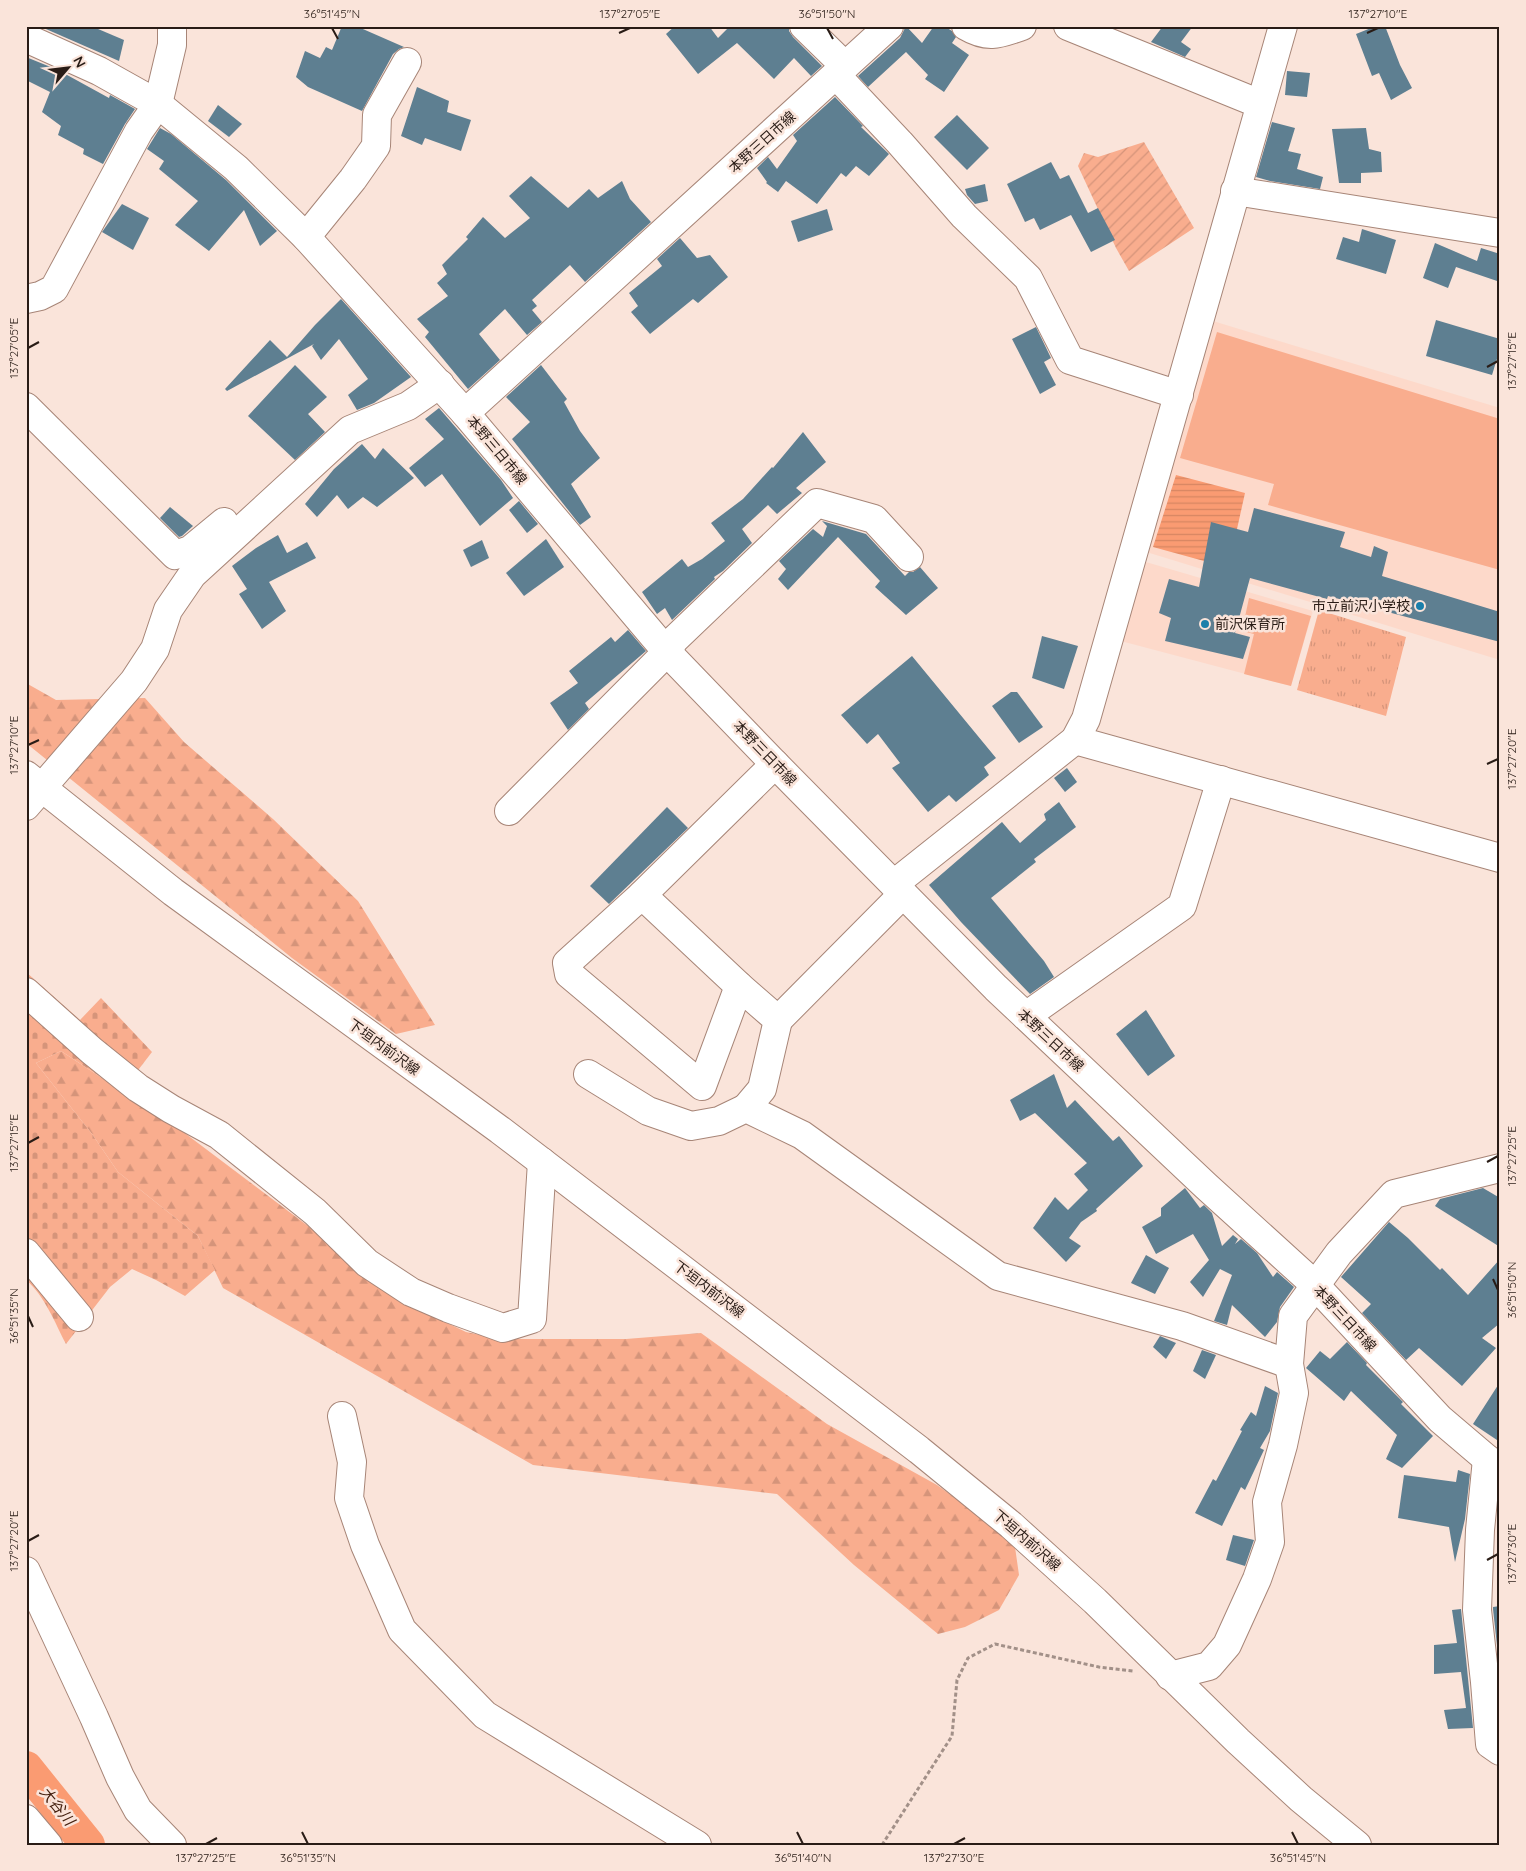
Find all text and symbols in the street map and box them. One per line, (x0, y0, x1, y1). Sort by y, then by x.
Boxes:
text: 36°51'45"N (304, 6, 360, 21)
text: 137°27'05"E (600, 6, 661, 21)
text: 36°51'50"N (798, 6, 856, 21)
text: 137°27'10"E (1349, 6, 1408, 21)
north arrow (42, 42, 92, 92)
text: N (69, 53, 90, 71)
street label: 本野三日市線 (725, 107, 799, 177)
text: 137°27'05"E (6, 317, 21, 378)
text: 137°27'15"E (1504, 332, 1519, 390)
street label: 本野三日市線 (463, 412, 531, 488)
place label: 市立前沢小学校 (1312, 597, 1410, 615)
marker: 市立前沢小学校 (1414, 600, 1426, 612)
place label: 前沢保育所 (1215, 615, 1285, 633)
marker: 前沢保育所 (1199, 618, 1211, 630)
text: 137°27'10"E (6, 715, 21, 774)
street label: 本野三日市線 (729, 717, 801, 789)
text: 137°27'20"E (1504, 728, 1519, 789)
street label: 本野三日市線 (1014, 1005, 1088, 1075)
street label: 下垣内前沢線 (345, 1015, 423, 1079)
text: 137°27'15"E (6, 1114, 21, 1172)
text: 137°27'25"E (1504, 1126, 1519, 1186)
street label: 下垣内前沢線 (670, 1257, 748, 1321)
text: 36°51'50"N (1504, 1261, 1519, 1319)
street label: 本野三日市線 (1310, 1281, 1380, 1355)
text: 36°51'35"N (6, 1288, 21, 1344)
street label: 下垣内前沢線 (989, 1506, 1065, 1574)
text: 137°27'20"E (6, 1510, 21, 1571)
text: 137°27'30"E (1504, 1524, 1519, 1584)
water label: 大谷川 (36, 1782, 80, 1831)
text: 137°27'25"E (176, 1850, 236, 1865)
text: 36°51'35"N (280, 1850, 336, 1865)
text: 36°51'40"N (775, 1850, 831, 1865)
text: 137°27'30"E (924, 1850, 984, 1865)
text: 36°51'45"N (1270, 1850, 1326, 1865)

